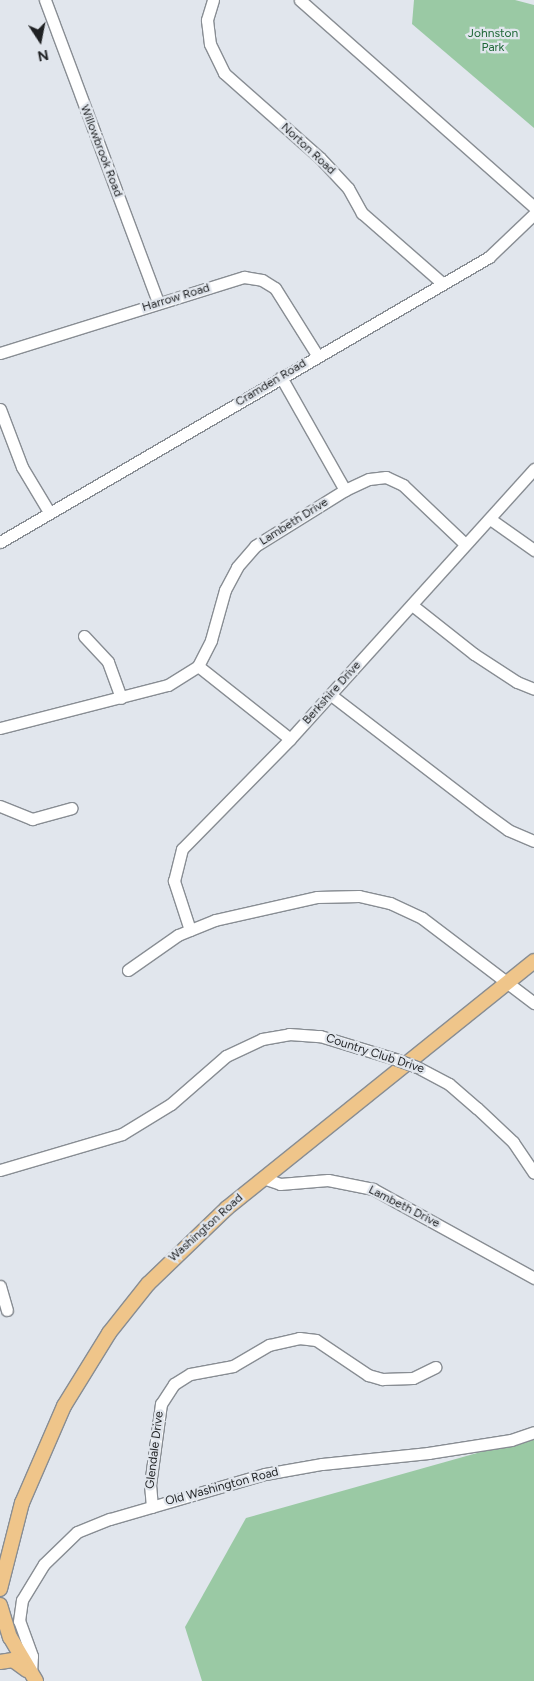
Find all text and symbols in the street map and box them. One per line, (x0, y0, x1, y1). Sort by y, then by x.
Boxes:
north arrow (15, 15, 65, 65)
park label: Johnston Park (468, 27, 518, 55)
text: N (36, 46, 50, 65)
street label: Willowbrook Road (77, 103, 125, 199)
street label: Norton Road (278, 120, 338, 178)
street label: Harrow Road (140, 281, 212, 315)
street label: Cramden Road (233, 356, 309, 410)
street label: Lambeth Drive (257, 495, 331, 549)
street label: Berkshire Drive (300, 658, 364, 728)
street label: Country Club Drive (324, 1031, 426, 1077)
street label: Lambeth Drive (366, 1183, 442, 1231)
street label: Washington Road (166, 1191, 246, 1265)
street label: Glendale Drive (143, 1410, 167, 1490)
street label: Old Washington Road (164, 1465, 280, 1509)

